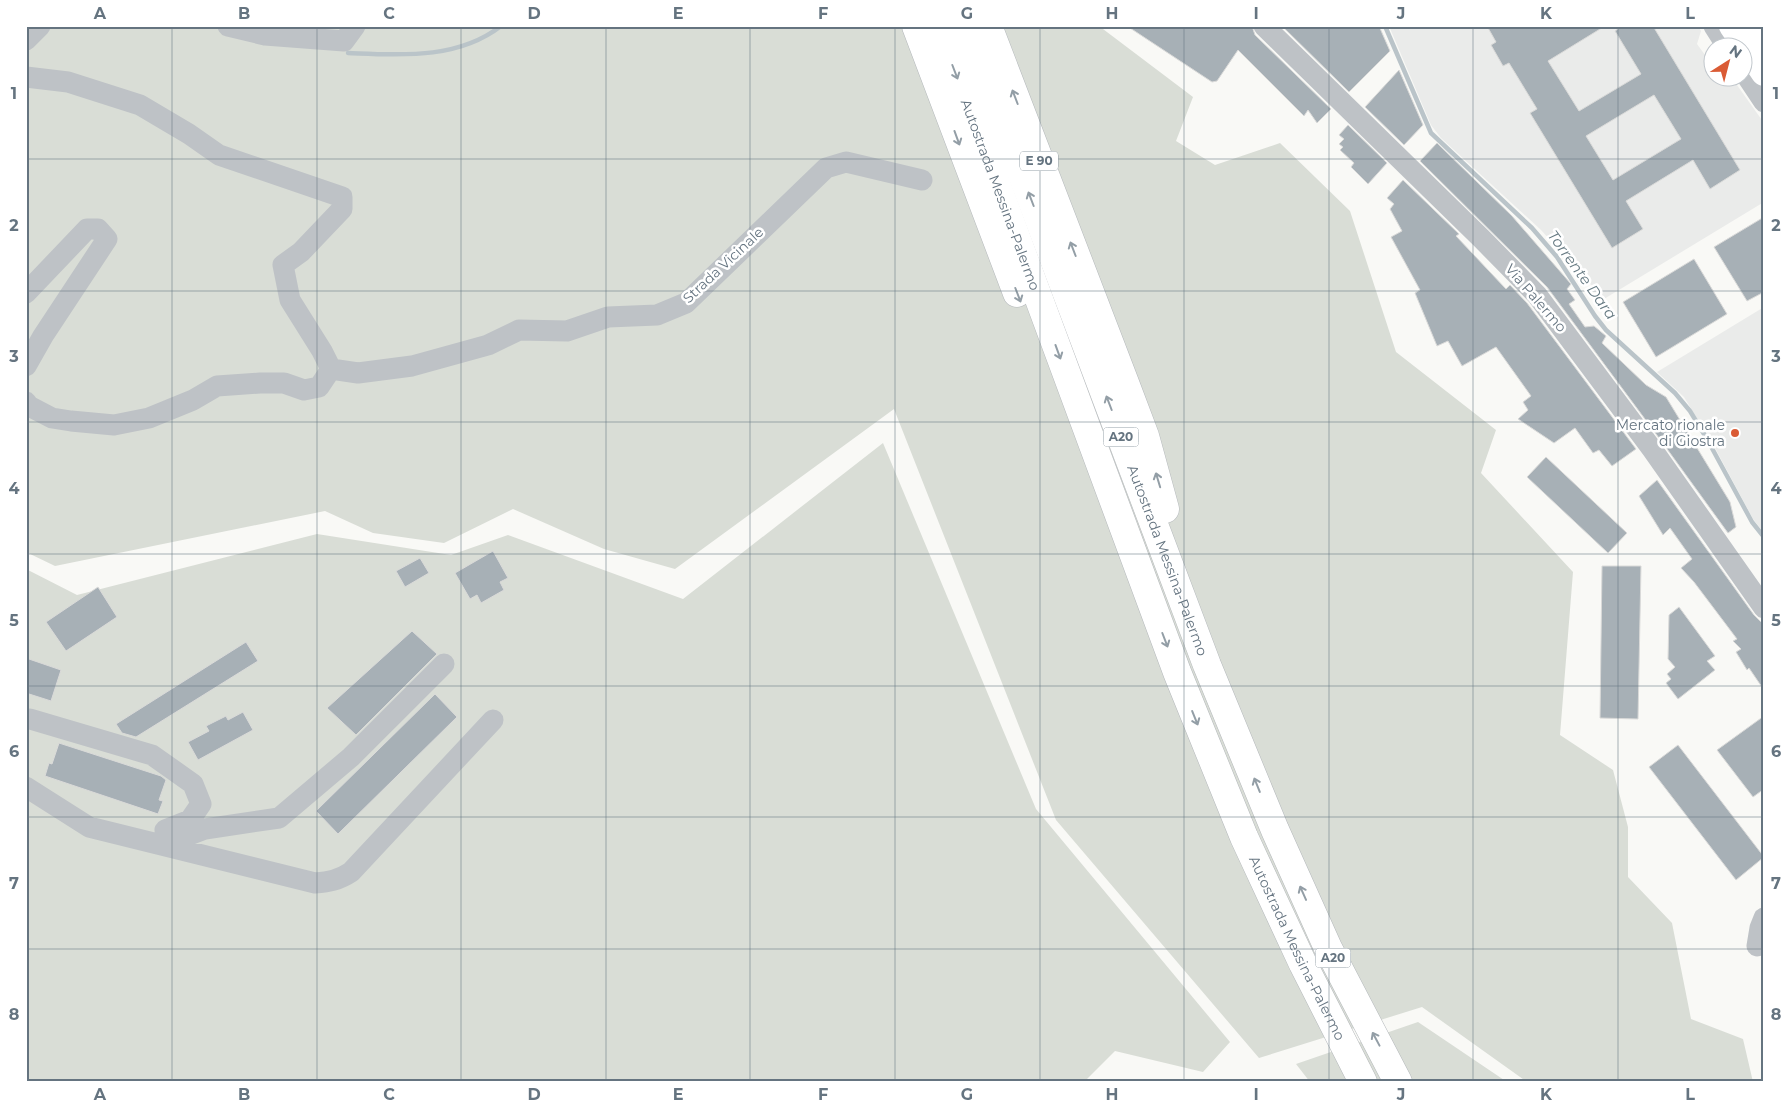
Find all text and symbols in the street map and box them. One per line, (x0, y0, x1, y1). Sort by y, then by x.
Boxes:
text: A (93, 4, 107, 23)
text: B (238, 4, 250, 23)
text: C (383, 4, 395, 23)
text: D (527, 4, 541, 23)
text: E (673, 4, 683, 23)
text: F (818, 4, 828, 23)
text: G (961, 4, 973, 23)
text: H (1106, 4, 1118, 23)
text: I (1253, 4, 1259, 23)
text: J (1396, 4, 1405, 23)
text: K (1540, 4, 1553, 23)
text: L (1685, 4, 1695, 23)
north arrow (1702, 38, 1752, 88)
text: N (1726, 41, 1746, 62)
one-way arrow (951, 64, 961, 79)
text: 1 (11, 84, 17, 103)
text: 1 (1773, 84, 1779, 103)
one-way arrow (1010, 90, 1019, 106)
street label: Autostrada Messina-Palermo (957, 97, 1044, 293)
one-way arrow (953, 129, 962, 145)
road number: E 90 (1020, 152, 1058, 170)
one-way arrow (1026, 192, 1035, 207)
text: 2 (9, 216, 19, 235)
text: 2 (1771, 216, 1781, 235)
street label: Strada Vicinale (679, 223, 767, 307)
water label: Torrente Dara (1544, 226, 1621, 323)
one-way arrow (1068, 242, 1077, 257)
street label: Via Palermo (1501, 260, 1571, 336)
one-way arrow (1013, 287, 1023, 302)
one-way arrow (1054, 344, 1063, 359)
text: 3 (8, 347, 19, 366)
text: 3 (1770, 347, 1781, 366)
one-way arrow (1104, 396, 1113, 412)
place label: Mercato rionale di Giostra (1616, 416, 1725, 450)
marker: Mercato rionale di Giostra (1729, 427, 1741, 439)
road number: A20 (1104, 428, 1138, 447)
street label: Autostrada Messina-Palermo (1123, 462, 1212, 658)
one-way arrow (1152, 472, 1162, 488)
text: 4 (8, 479, 20, 498)
text: 4 (1770, 479, 1782, 498)
text: 5 (9, 611, 19, 630)
text: 5 (1771, 611, 1781, 630)
one-way arrow (1161, 632, 1170, 647)
one-way arrow (1192, 710, 1201, 725)
text: 6 (9, 742, 19, 761)
text: 6 (1771, 742, 1781, 761)
one-way arrow (1251, 778, 1261, 793)
street label: Autostrada Messina-Palermo (1245, 853, 1349, 1044)
text: 7 (9, 874, 19, 893)
text: 7 (1771, 874, 1781, 893)
one-way arrow (1298, 886, 1308, 901)
road number: A20 (1316, 948, 1350, 968)
text: 8 (9, 1005, 19, 1024)
text: 8 (1771, 1005, 1781, 1024)
one-way arrow (1371, 1031, 1381, 1046)
text: A (93, 1085, 107, 1104)
text: B (238, 1085, 250, 1104)
text: C (383, 1085, 395, 1104)
text: D (527, 1085, 541, 1104)
text: E (673, 1085, 683, 1104)
text: F (818, 1085, 828, 1104)
text: G (961, 1085, 973, 1104)
text: H (1106, 1085, 1118, 1104)
text: I (1253, 1085, 1259, 1104)
text: J (1396, 1085, 1405, 1104)
text: K (1540, 1085, 1553, 1104)
text: L (1685, 1085, 1695, 1104)

